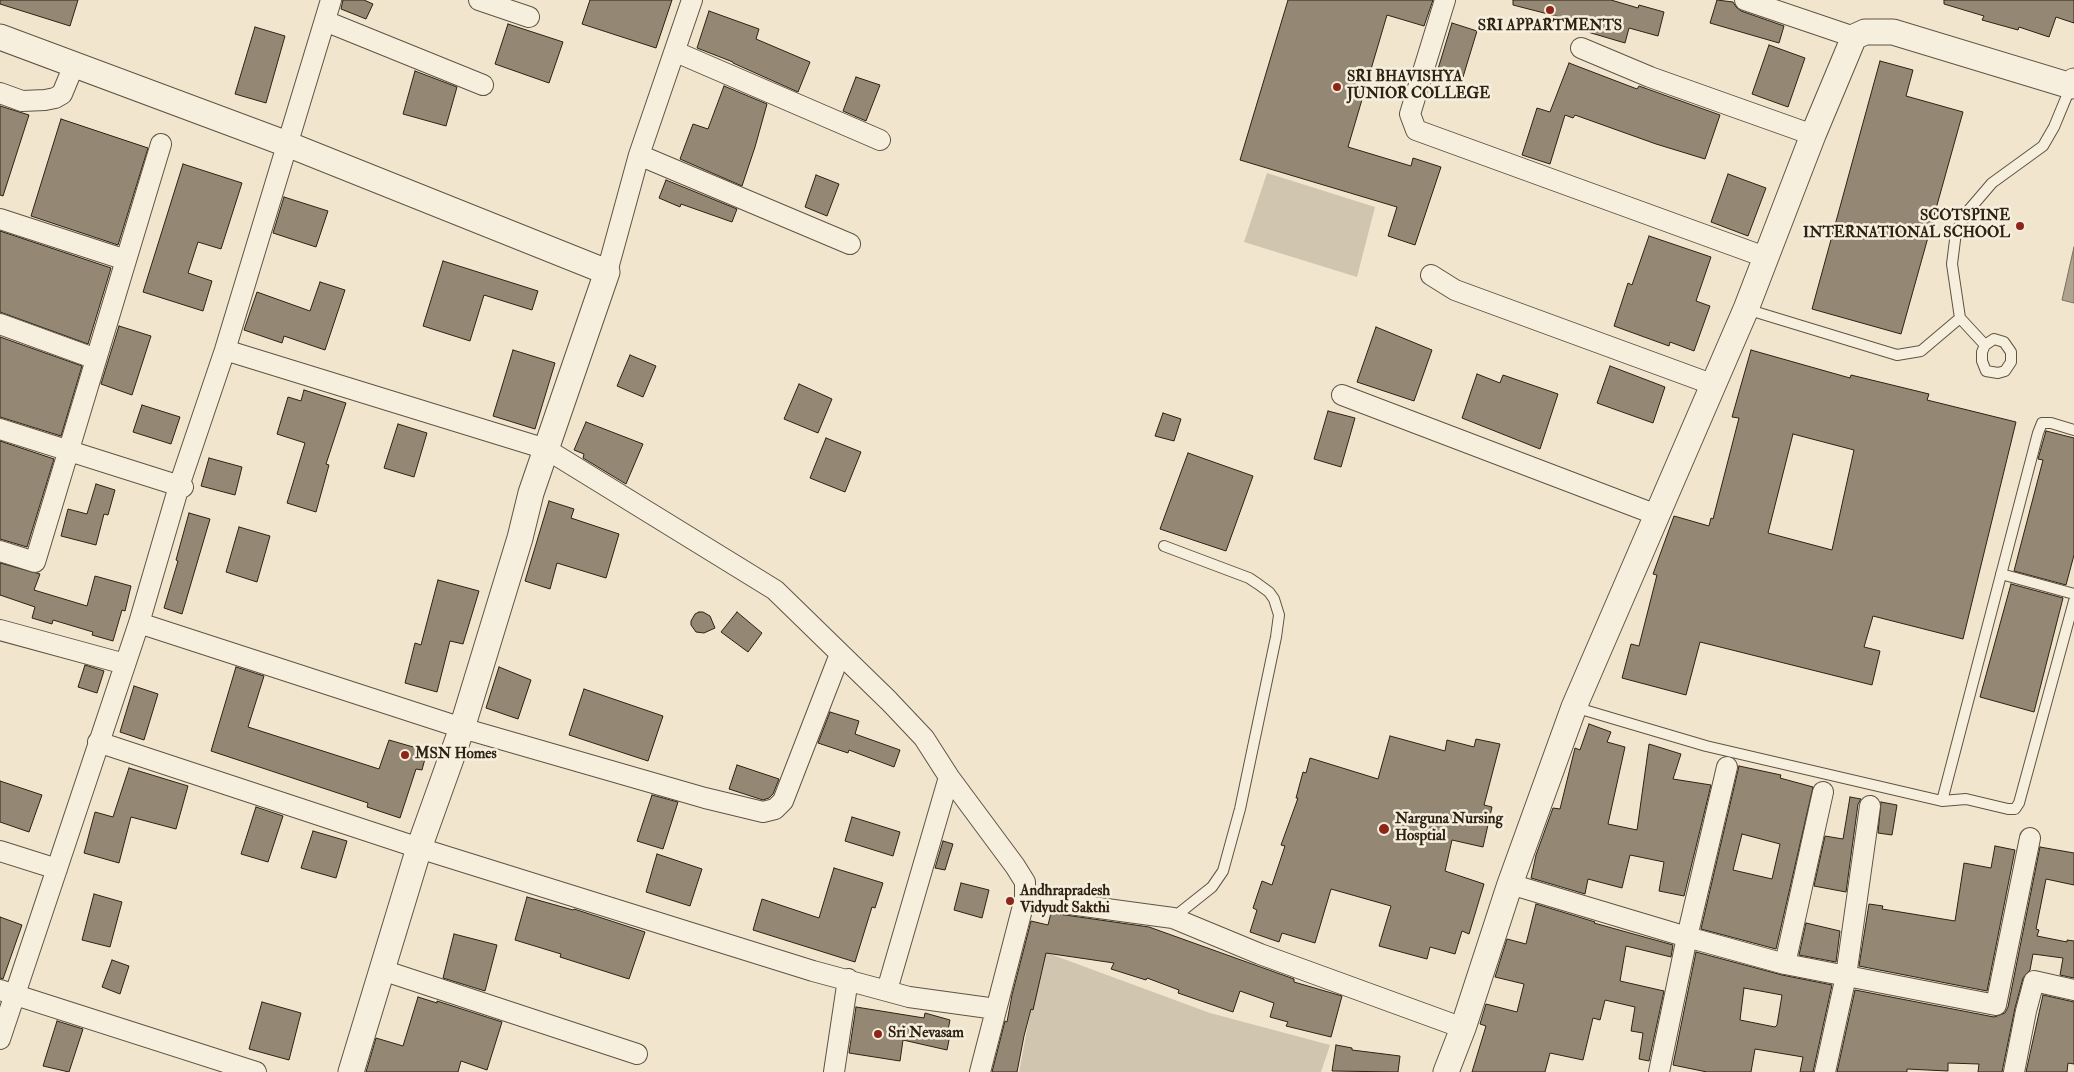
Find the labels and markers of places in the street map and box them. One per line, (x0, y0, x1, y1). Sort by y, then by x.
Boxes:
marker: SRI APPARTMENTS (1544, 4, 1556, 16)
place label: SRI APPARTMENTS (1478, 18, 1622, 36)
place label: SRI BHAVISHYA JUNIOR COLLEGE (1347, 69, 1490, 104)
marker: SRI BHAVISHYA JUNIOR COLLEGE (1331, 81, 1343, 93)
place label: SCOTSPINE INTERNATIONAL SCHOOL (1803, 208, 2010, 243)
marker: SCOTSPINE INTERNATIONAL SCHOOL (2014, 220, 2026, 232)
place label: MSN Homes (415, 746, 497, 764)
marker: MSN Homes (399, 749, 411, 761)
place label: Narguna Nursing Hosptial (1395, 811, 1503, 846)
marker: Narguna Nursing Hosptial (1377, 822, 1391, 836)
place label: Andhrapradesh Vidyudt Sakthi (1020, 883, 1110, 918)
marker: Andhrapradesh Vidyudt Sakthi (1004, 895, 1016, 907)
place label: Sri Nevasam (888, 1025, 964, 1043)
marker: Sri Nevasam (872, 1028, 884, 1040)

